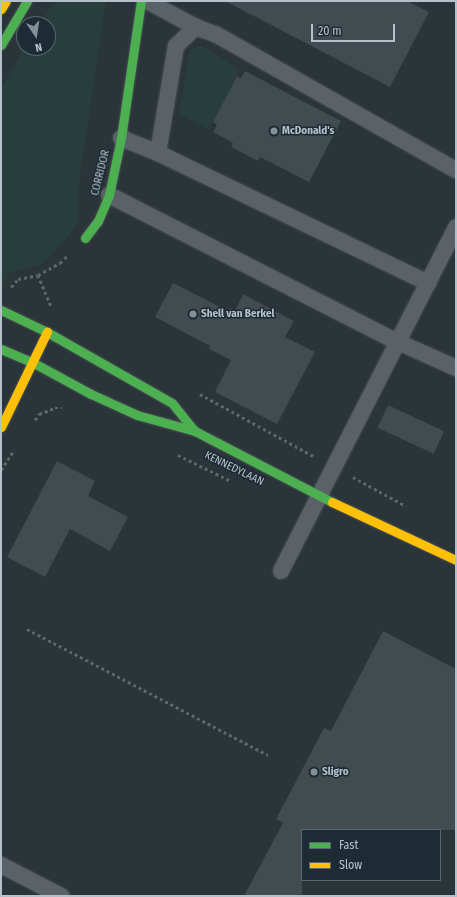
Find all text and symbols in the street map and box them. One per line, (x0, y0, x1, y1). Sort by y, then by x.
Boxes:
north arrow (16, 16, 56, 56)
scale bar (313, 16, 397, 42)
text: 20 m (318, 24, 342, 38)
text: N (34, 40, 43, 54)
place label: McDonald's (282, 124, 334, 138)
marker: McDonald's (269, 126, 279, 136)
street label: CORRIDOR (89, 149, 113, 197)
place label: Shell van Berkel (201, 307, 275, 321)
marker: Shell van Berkel (188, 309, 198, 319)
street label: KENNEDYLAAN (202, 449, 266, 489)
place label: Sligro (322, 765, 349, 779)
marker: Sligro (309, 767, 319, 777)
legend (301, 829, 441, 881)
text: Fast (339, 838, 358, 852)
text: Slow (339, 858, 362, 872)

